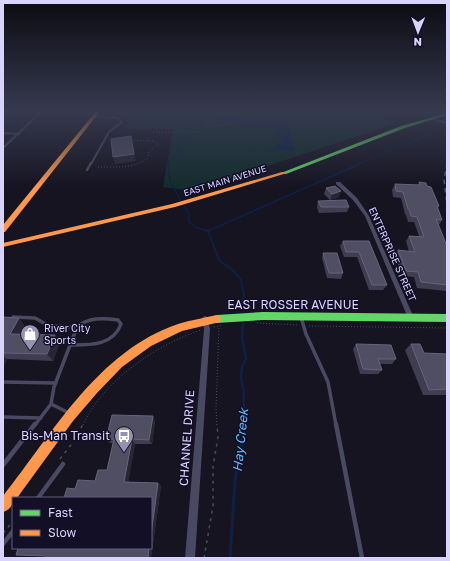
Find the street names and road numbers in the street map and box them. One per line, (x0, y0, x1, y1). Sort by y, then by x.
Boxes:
street label: EAST MAIN AVENUE (182, 163, 268, 198)
street label: ENTERPRISE STREET (367, 205, 419, 303)
street label: EAST ROSSER AVENUE (227, 297, 359, 312)
street label: CHANNEL DRIVE (176, 389, 197, 487)

